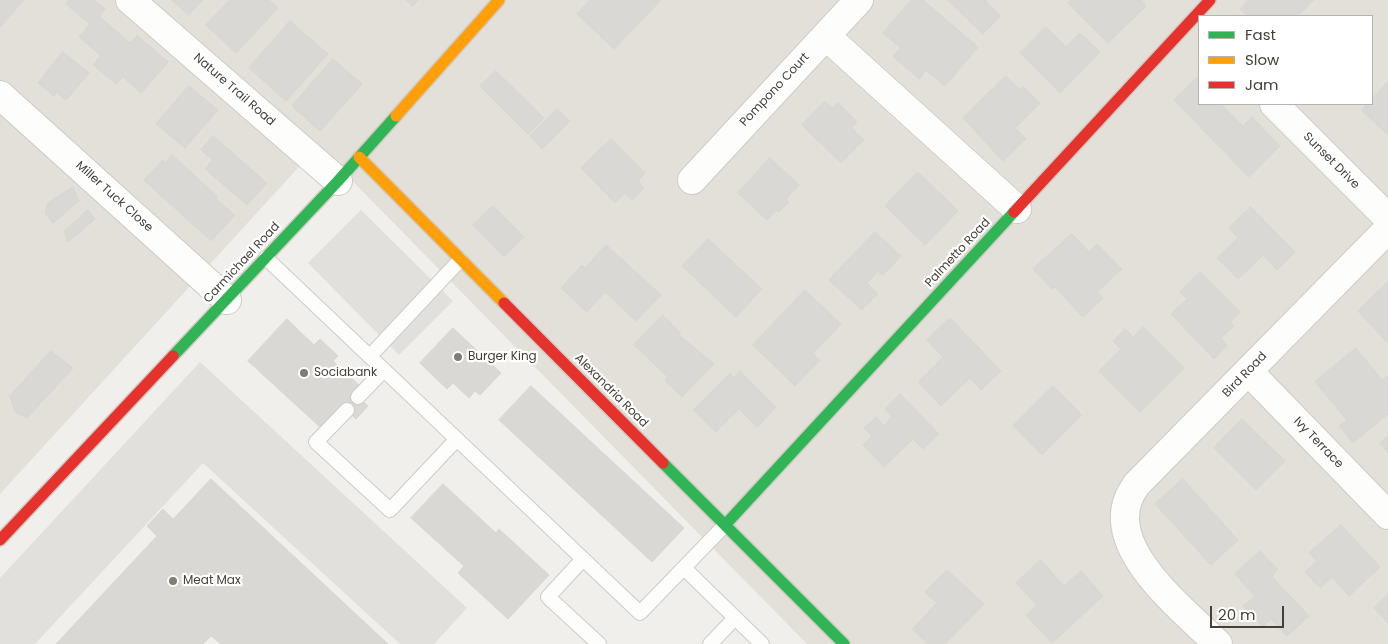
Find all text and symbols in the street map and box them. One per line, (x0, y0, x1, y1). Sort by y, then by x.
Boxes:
legend (1198, 15, 1373, 105)
text: Fast (1245, 24, 1276, 45)
text: Slow (1245, 49, 1279, 70)
street label: Pompono Court (737, 50, 813, 130)
street label: Nature Trail Road (190, 51, 278, 129)
text: Jam (1245, 74, 1279, 95)
street label: Sunset Drive (1300, 130, 1362, 192)
street label: Miller Tuck Close (72, 159, 156, 235)
street label: Palmetto Road (923, 216, 993, 290)
street label: Carmichael Road (201, 220, 283, 306)
street label: Bird Road (1220, 349, 1270, 401)
place label: Burger King (468, 350, 537, 364)
marker: Burger King (452, 351, 464, 363)
street label: Alexandria Road (571, 351, 651, 431)
place label: Sociabank (314, 366, 377, 380)
marker: Sociabank (298, 367, 310, 379)
street label: Ivy Terrace (1290, 414, 1346, 472)
place label: Meat Max (183, 574, 241, 588)
marker: Meat Max (167, 575, 179, 587)
scale bar (1213, 596, 1287, 628)
text: 20 m (1218, 604, 1256, 625)

